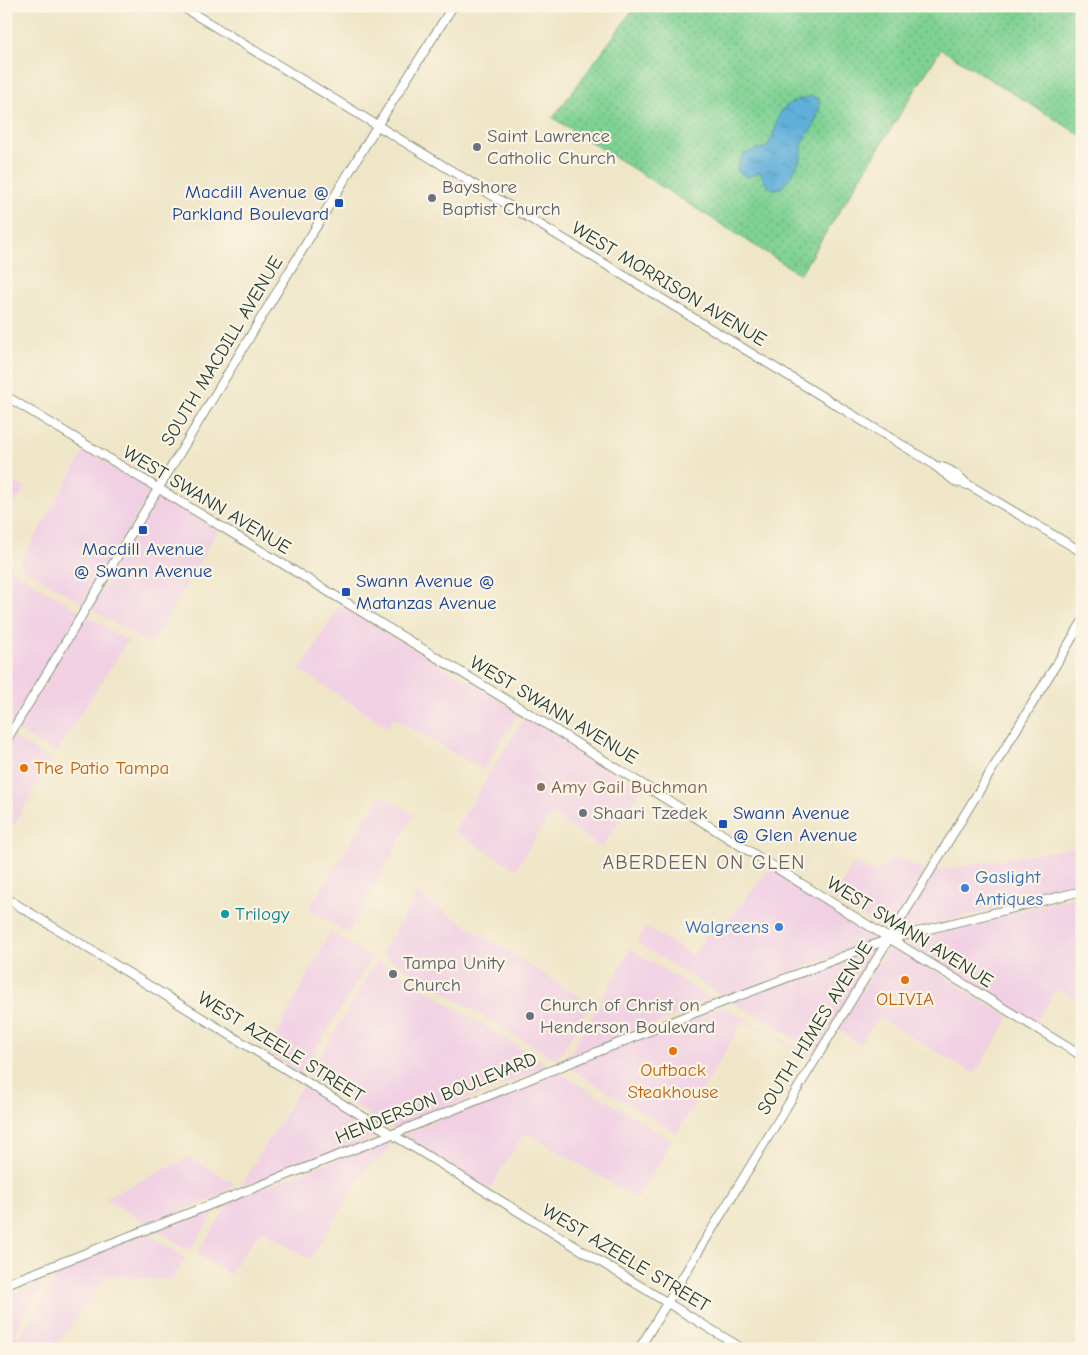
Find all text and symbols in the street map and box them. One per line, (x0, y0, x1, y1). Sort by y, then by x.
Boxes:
place label: Saint Lawrence Catholic Church (487, 125, 616, 169)
marker: Saint Lawrence Catholic Church (471, 141, 483, 153)
place label: Bayshore Baptist Church (442, 176, 561, 220)
place label: Macdill Avenue @ Parkland Boulevard (172, 181, 329, 225)
marker: Bayshore Baptist Church (426, 192, 438, 204)
marker: Macdill Avenue @ Parkland Boulevard (333, 197, 345, 209)
street label: WEST MORRISON AVENUE (568, 217, 770, 351)
street label: SOUTH MACDILL AVENUE (157, 252, 287, 450)
street label: WEST SWANN AVENUE (119, 441, 295, 559)
marker: Macdill Avenue @ Swann Avenue (137, 524, 149, 536)
place label: Macdill Avenue @ Swann Avenue (74, 538, 212, 582)
place label: Swann Avenue @ Matanzas Avenue (356, 570, 497, 614)
marker: Swann Avenue @ Matanzas Avenue (340, 586, 352, 598)
street label: WEST SWANN AVENUE (466, 651, 642, 769)
place label: The Patio Tampa (34, 757, 169, 779)
marker: The Patio Tampa (18, 762, 30, 774)
place label: Amy Gail Buchman (551, 776, 708, 798)
marker: Amy Gail Buchman (535, 781, 547, 793)
place label: Shaari Tzedek (593, 802, 708, 824)
place label: Swann Avenue @ Glen Avenue (733, 802, 857, 846)
marker: Shaari Tzedek (577, 807, 589, 819)
marker: Swann Avenue @ Glen Avenue (717, 818, 729, 830)
district label: ABERDEEN ON GLEN (603, 851, 805, 874)
place label: Gaslight Antiques (975, 866, 1043, 910)
street label: WEST SWANN AVENUE (823, 872, 997, 992)
marker: Gaslight Antiques (959, 882, 971, 894)
place label: Trilogy (235, 903, 290, 925)
marker: Trilogy (219, 908, 231, 920)
place label: Walgreens (685, 916, 769, 938)
marker: Walgreens (773, 921, 785, 933)
street label: SOUTH HIMES AVENUE (753, 937, 877, 1119)
place label: Tampa Unity Church (403, 952, 505, 996)
marker: Tampa Unity Church (387, 968, 399, 980)
marker: OLIVIA (899, 974, 911, 986)
street label: WEST AZEELE STREET (194, 987, 368, 1107)
place label: OLIVIA (876, 988, 934, 1010)
place label: Church of Christ on Henderson Boulevard (540, 994, 715, 1038)
marker: Church of Christ on Henderson Boulevard (524, 1010, 536, 1022)
marker: Outback Steakhouse (667, 1045, 679, 1057)
street label: HENDERSON BOULEVARD (332, 1047, 540, 1149)
place label: Outback Steakhouse (627, 1059, 719, 1103)
street label: WEST AZEELE STREET (538, 1199, 714, 1317)

